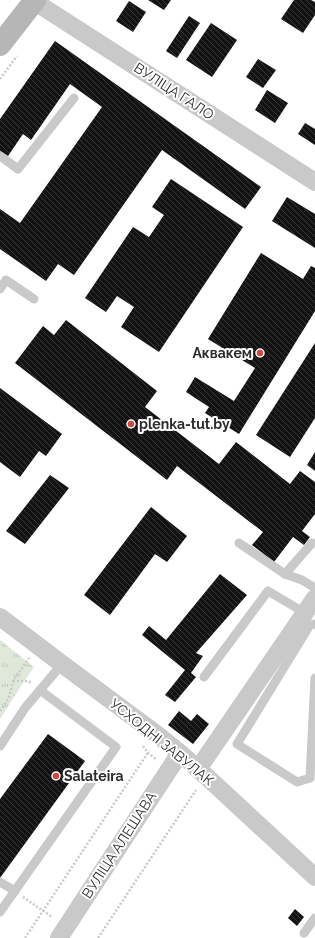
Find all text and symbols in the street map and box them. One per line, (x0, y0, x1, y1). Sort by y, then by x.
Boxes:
street label: ВУЛІЦА ГАЛО (131, 59, 217, 123)
place label: Аквакем (192, 345, 252, 361)
marker: Аквакем (255, 348, 265, 358)
place label: plenka-tut.by (139, 416, 230, 432)
marker: plenka-tut.by (126, 419, 136, 429)
street label: УСХОДНІ ЗАВУЛАК (107, 695, 217, 789)
place label: Salateira (64, 768, 124, 784)
marker: Salateira (51, 771, 61, 781)
street label: ВУЛІЦА АЛЕШАВА (79, 788, 160, 901)

